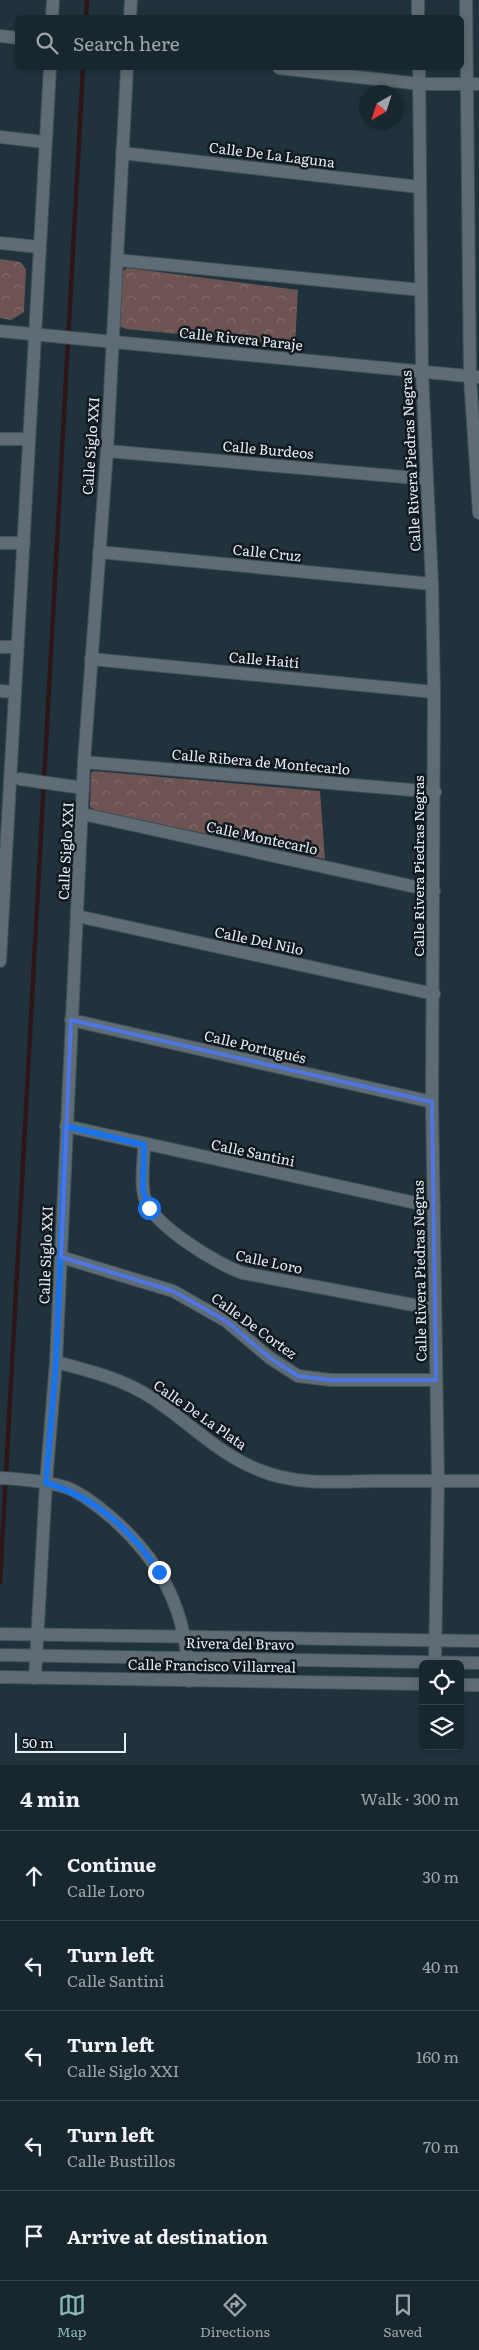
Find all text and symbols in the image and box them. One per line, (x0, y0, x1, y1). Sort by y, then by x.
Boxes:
search box (15, 15, 464, 70)
icon: search (33, 29, 61, 57)
text: Search here (73, 29, 180, 57)
north arrow (359, 85, 404, 130)
street label: Calle De La Laguna (208, 136, 337, 172)
street label: Calle Rivera Paraje (178, 322, 304, 354)
street label: Calle Rivera Piedras Negras (395, 370, 425, 552)
street label: Calle Siglo XXI (77, 396, 103, 496)
street label: Calle Burdeos (222, 435, 314, 463)
street label: Calle Cruz (232, 538, 302, 566)
street label: Calle Haití (228, 646, 300, 672)
street label: Calle Ribera de Montecarlo (171, 743, 351, 779)
street label: Calle Rivera Piedras Negras (408, 775, 428, 957)
street label: Calle Siglo XXI (52, 801, 78, 901)
street label: Calle Montecarlo (205, 815, 320, 859)
street label: Calle Del Nilo (213, 921, 306, 959)
street label: Calle Portugués (202, 1025, 308, 1067)
street label: Calle Santini (209, 1133, 297, 1171)
street label: Calle Rivera Piedras Negras (407, 1180, 431, 1362)
route start (138, 1197, 161, 1220)
street label: Calle Siglo XXI (33, 1206, 57, 1304)
street label: Calle Loro (234, 1244, 305, 1278)
street label: Calle De Cortez (208, 1287, 302, 1363)
street label: Calle De La Plata (150, 1374, 252, 1454)
route end (148, 1561, 171, 1584)
street label: Rivera del Bravo (186, 1632, 294, 1654)
street label: Calle Francisco Villarreal (128, 1654, 297, 1676)
map controls (419, 1660, 464, 1750)
button: locate (419, 1660, 464, 1705)
button: layers (419, 1705, 464, 1750)
scale bar (15, 1730, 126, 1753)
text: 50 m (22, 1732, 54, 1752)
text: 4 min (20, 1782, 80, 1813)
text: Walk · 300 m (360, 1786, 459, 1810)
text: Continue (67, 1850, 156, 1878)
icon: ahead (20, 1862, 48, 1890)
text: 30 m (422, 1864, 459, 1888)
text: Calle Loro (67, 1878, 145, 1902)
text: Turn left (67, 1940, 154, 1968)
icon: left (20, 1952, 48, 1980)
text: 40 m (422, 1954, 459, 1978)
text: Calle Santini (67, 1968, 164, 1992)
text: Turn left (67, 2030, 154, 2058)
icon: left (20, 2042, 48, 2070)
text: 160 m (416, 2044, 459, 2068)
text: Calle Siglo XXI (67, 2058, 179, 2082)
text: Turn left (67, 2120, 154, 2148)
icon: left (20, 2132, 48, 2160)
text: 70 m (423, 2134, 459, 2158)
text: Calle Bustillos (67, 2148, 175, 2172)
icon: arrive (20, 2222, 48, 2250)
text: Arrive at destination (67, 2222, 268, 2250)
tab: Map (57, 2291, 87, 2341)
tab: Directions (200, 2291, 270, 2341)
tab: Saved (383, 2291, 422, 2341)

